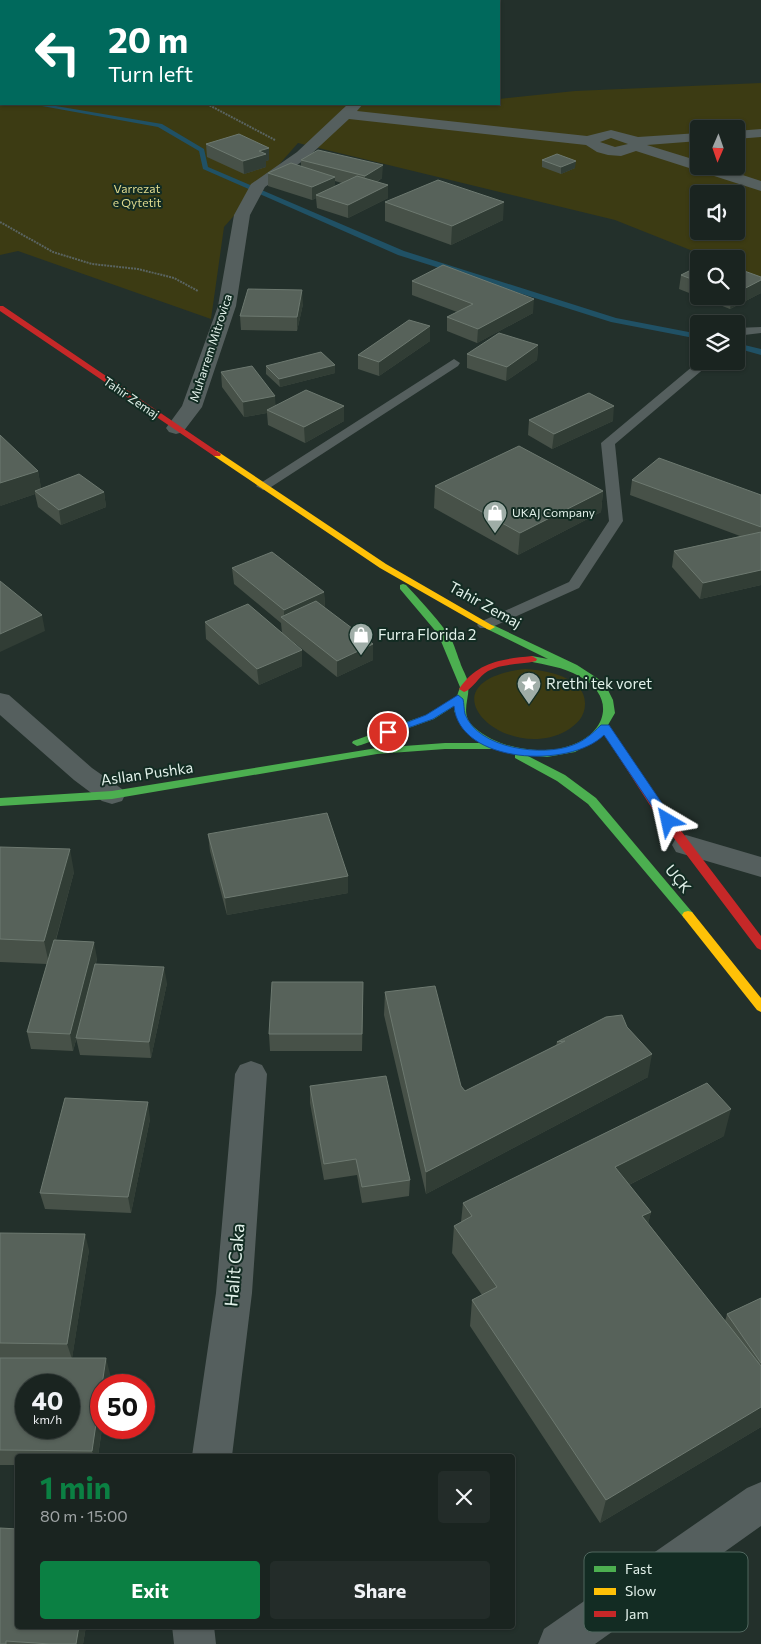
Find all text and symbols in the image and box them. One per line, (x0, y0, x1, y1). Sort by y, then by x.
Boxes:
text: 20 m (108, 17, 188, 60)
icon: left (25, 20, 90, 85)
text: Turn left (108, 60, 193, 87)
north arrow (690, 120, 745, 175)
map controls (690, 120, 745, 370)
park label: Varrezat e Qytetit (113, 181, 161, 209)
button: sound (690, 185, 745, 240)
button: search (690, 250, 745, 305)
street label: Muharrem Mitrovica (186, 292, 234, 403)
button: layers (690, 315, 745, 370)
street label: Tahir Zemaj (101, 373, 162, 421)
shop icon: UKAJ Company (482, 500, 508, 534)
place label: UKAJ Company (512, 505, 595, 520)
street label: Tahir Zemaj (446, 577, 525, 631)
shop icon: Furra Florida 2 (348, 622, 374, 656)
place label: Furra Florida 2 (378, 625, 476, 643)
place icon: Rrethi tek voret (516, 671, 542, 705)
place label: Rrethi tek voret (546, 674, 652, 692)
pin (367, 711, 409, 753)
icon: arrive (374, 718, 402, 746)
street label: Asllan Pushka (99, 758, 194, 788)
position arrow (641, 794, 693, 846)
street label: UÇK (662, 861, 696, 896)
street label: Halit Caka (219, 1222, 249, 1308)
speed limit sign: 50 (90, 1374, 155, 1439)
text: 40 (32, 1385, 63, 1415)
text: km/h (33, 1412, 62, 1426)
text: 1 min (40, 1468, 111, 1505)
button: close (438, 1471, 490, 1523)
text: 80 m · 15:00 (40, 1506, 128, 1525)
legend (584, 1552, 748, 1632)
text: Fast (625, 1560, 652, 1577)
button: Exit (40, 1561, 260, 1619)
button: Share (270, 1561, 490, 1619)
text: Slow (625, 1582, 656, 1599)
text: Jam (625, 1605, 649, 1622)

